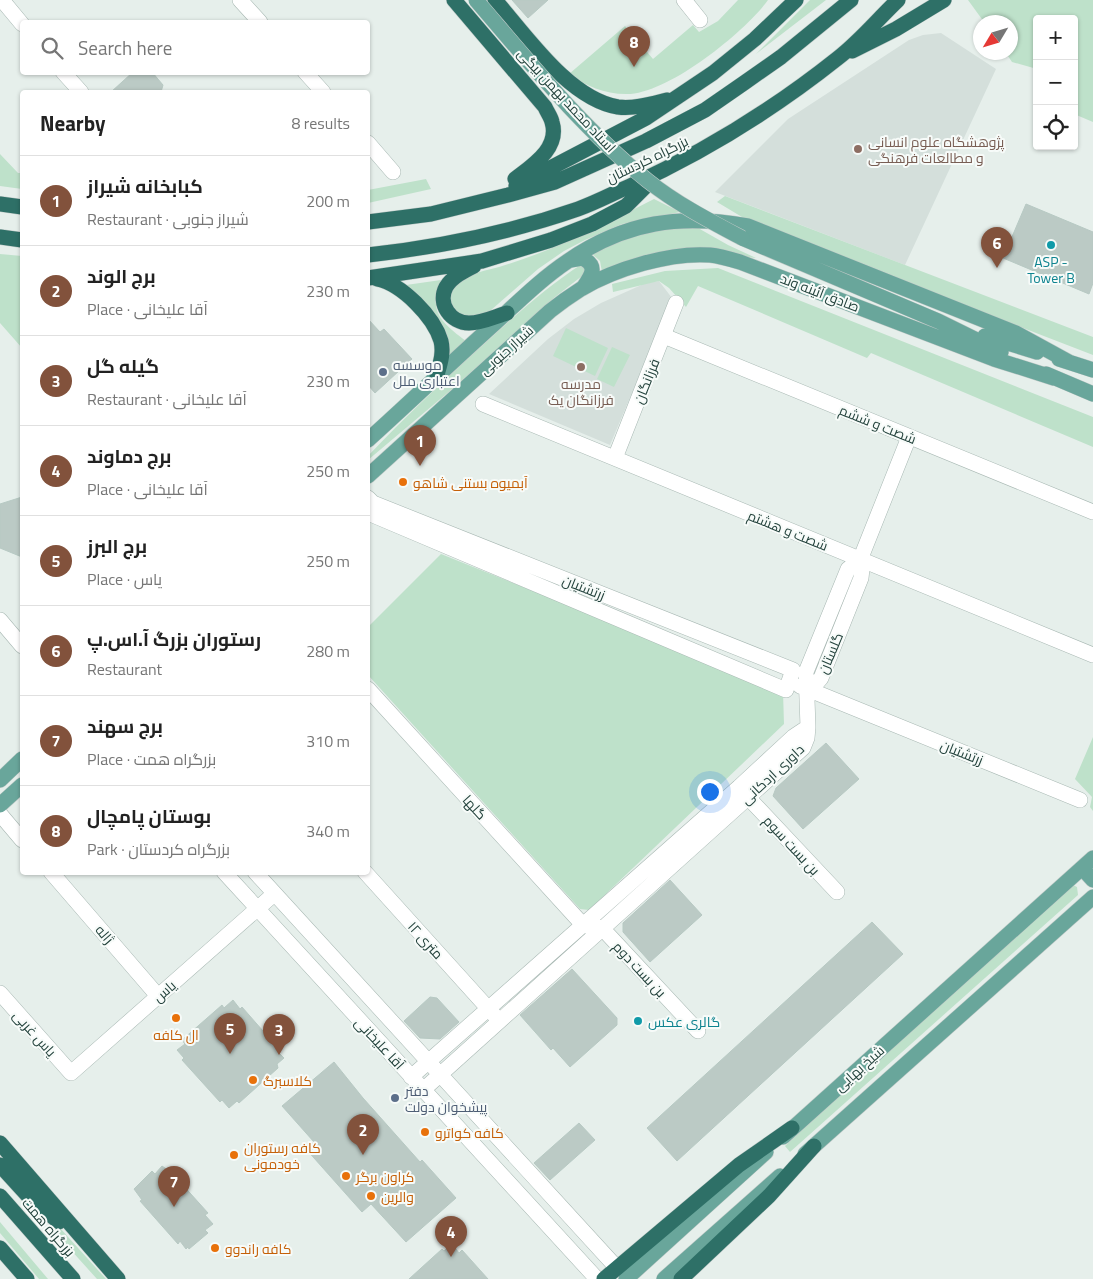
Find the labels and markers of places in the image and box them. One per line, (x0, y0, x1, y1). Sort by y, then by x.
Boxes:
pin: 8 (618, 26, 650, 67)
place label: پژوهشگاه علوم انسانی و مطالعات فرهنگی (868, 131, 1005, 168)
marker: پژوهشگاه علوم انسانی و مطالعات فرهنگی (852, 143, 864, 155)
pin: 6 (981, 227, 1013, 268)
marker: ASP - Tower B (1045, 239, 1057, 251)
place label: ASP - Tower B (1027, 251, 1075, 288)
place label: موسسه اعتباری ملل (393, 354, 460, 391)
marker: مدرسه فرزانگان یک (575, 361, 587, 373)
marker: موسسه اعتباری ملل (377, 366, 389, 378)
place label: مدرسه فرزانگان یک (548, 373, 614, 410)
pin: 1 (404, 425, 436, 466)
place label: آبمیوه بستنی شاهو (413, 472, 528, 493)
marker: آبمیوه بستنی شاهو (397, 476, 409, 488)
place label: گالری عکس (648, 1011, 720, 1032)
marker: ال کافه (170, 1012, 182, 1024)
pin: 5 (214, 1013, 246, 1054)
pin: 3 (263, 1014, 295, 1055)
marker: گالری عکس (632, 1015, 644, 1027)
place label: ال کافه (153, 1024, 199, 1045)
place label: کلاسبرگ (263, 1070, 312, 1091)
marker: کلاسبرگ (247, 1074, 259, 1086)
place label: دفتر پیشخوان دولت (404, 1080, 488, 1117)
marker: دفتر پیشخوان دولت (389, 1092, 401, 1104)
pin: 2 (347, 1114, 379, 1155)
place label: کافه کواترو (435, 1122, 504, 1143)
marker: کافه کواترو (419, 1126, 431, 1138)
place label: کافه رستوران خودمونی (244, 1137, 321, 1174)
marker: کافه رستوران خودمونی (228, 1149, 240, 1161)
pin: 7 (158, 1166, 190, 1207)
place label: کراون برگر (355, 1166, 414, 1187)
marker: کراون برگر (340, 1170, 352, 1182)
place label: والرین (381, 1186, 414, 1207)
marker: والرین (365, 1190, 377, 1202)
pin: 4 (435, 1216, 467, 1257)
place label: کافه راندوو (225, 1238, 292, 1259)
marker: کافه راندوو (209, 1242, 221, 1254)

